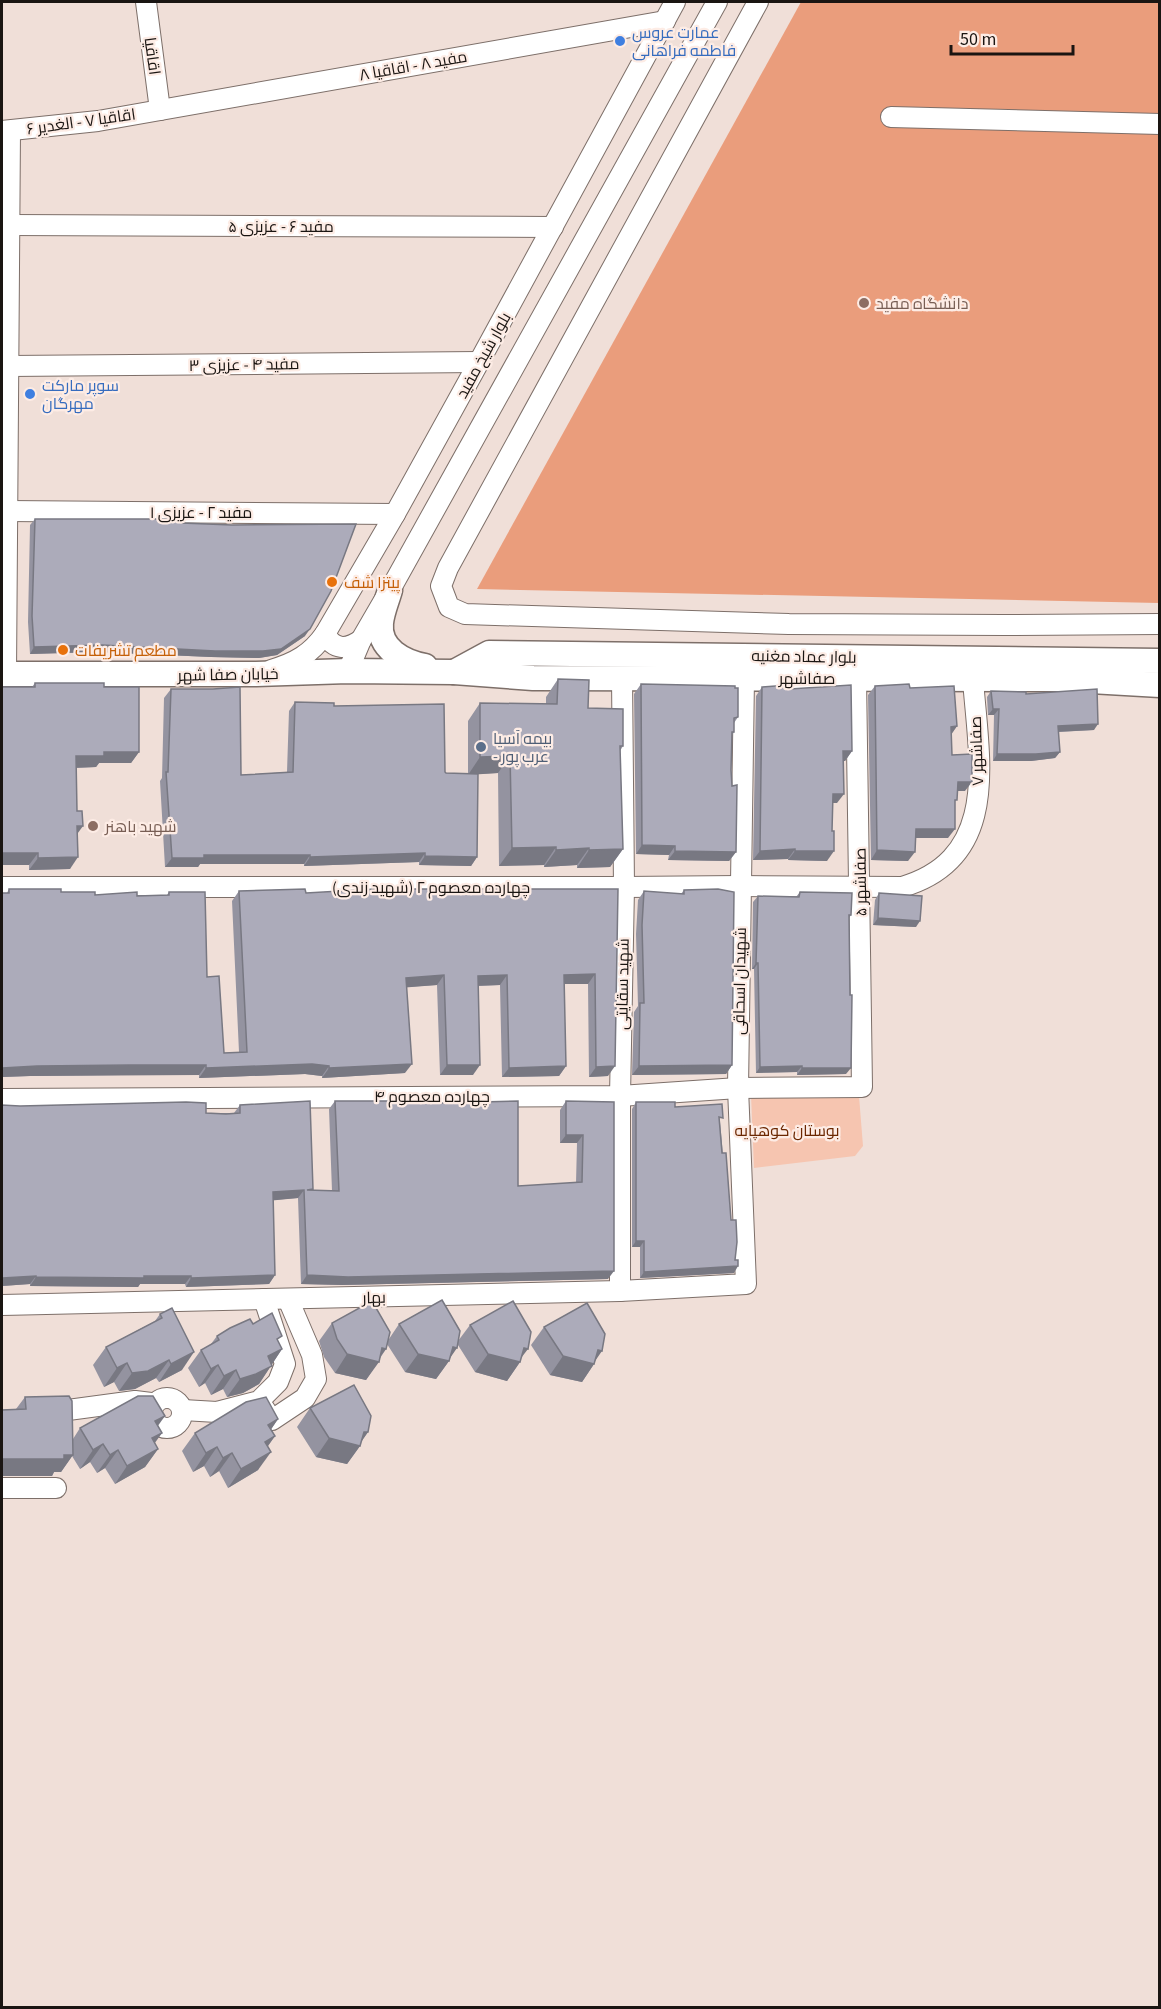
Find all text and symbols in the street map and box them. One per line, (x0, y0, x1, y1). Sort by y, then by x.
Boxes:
scale bar (951, 18, 1072, 56)
place label: عمارت عروس فاطمه فراهانی (632, 22, 736, 62)
text: 50 m (960, 27, 996, 52)
marker: عمارت عروس فاطمه فراهانی (613, 34, 627, 48)
street label: اقاقیا (138, 36, 166, 76)
street label: مفید ۸ - اقاقیا ۸ (357, 46, 469, 86)
street label: اقاقیا ۷ - الغدیر ۶ (25, 103, 137, 141)
street label: مفید ۶ - عزیزی ۵ (228, 216, 334, 238)
place label: دانشگاه مفید (876, 293, 968, 315)
marker: دانشگاه مفید (857, 296, 871, 310)
street label: بلوار شیخ مفید (451, 309, 517, 402)
street label: مفید ۴ - عزیزی ۳ (188, 353, 300, 377)
place label: سوپر مارکت مهرگان (42, 375, 119, 415)
marker: سوپر مارکت مهرگان (23, 387, 37, 401)
street label: مفید ۲ - عزیزی ۱ (150, 502, 252, 524)
place label: پیتزا شف (344, 572, 401, 594)
marker: پیتزا شف (325, 575, 339, 589)
place label: مطعم تشريفات (75, 640, 177, 662)
marker: مطعم تشريفات (56, 643, 70, 657)
street label: بلوار عماد مغنیه (751, 645, 857, 669)
street label: خیابان صفا شهر (176, 663, 279, 687)
street label: صفاشهر (778, 668, 835, 690)
street label: صفاشهر ۷ (965, 716, 989, 786)
place label: بیمه آسیا - عرب پور (493, 728, 552, 768)
marker: بیمه آسیا - عرب پور (474, 740, 488, 754)
place label: شهید باهنر (104, 816, 177, 838)
marker: شهید باهنر (86, 819, 100, 833)
street label: صفاشهر ۵ (849, 847, 873, 916)
street label: چهارده معصوم ۲ (شهید زندی) (332, 877, 530, 899)
street label: شهیدان اسحاقی (728, 927, 752, 1035)
street label: شهید سقایتی (611, 938, 635, 1030)
street label: چهارده معصوم ۴ (374, 1086, 490, 1108)
park label: بوستان کوهپایه (735, 1120, 839, 1142)
street label: بهار (361, 1287, 386, 1309)

